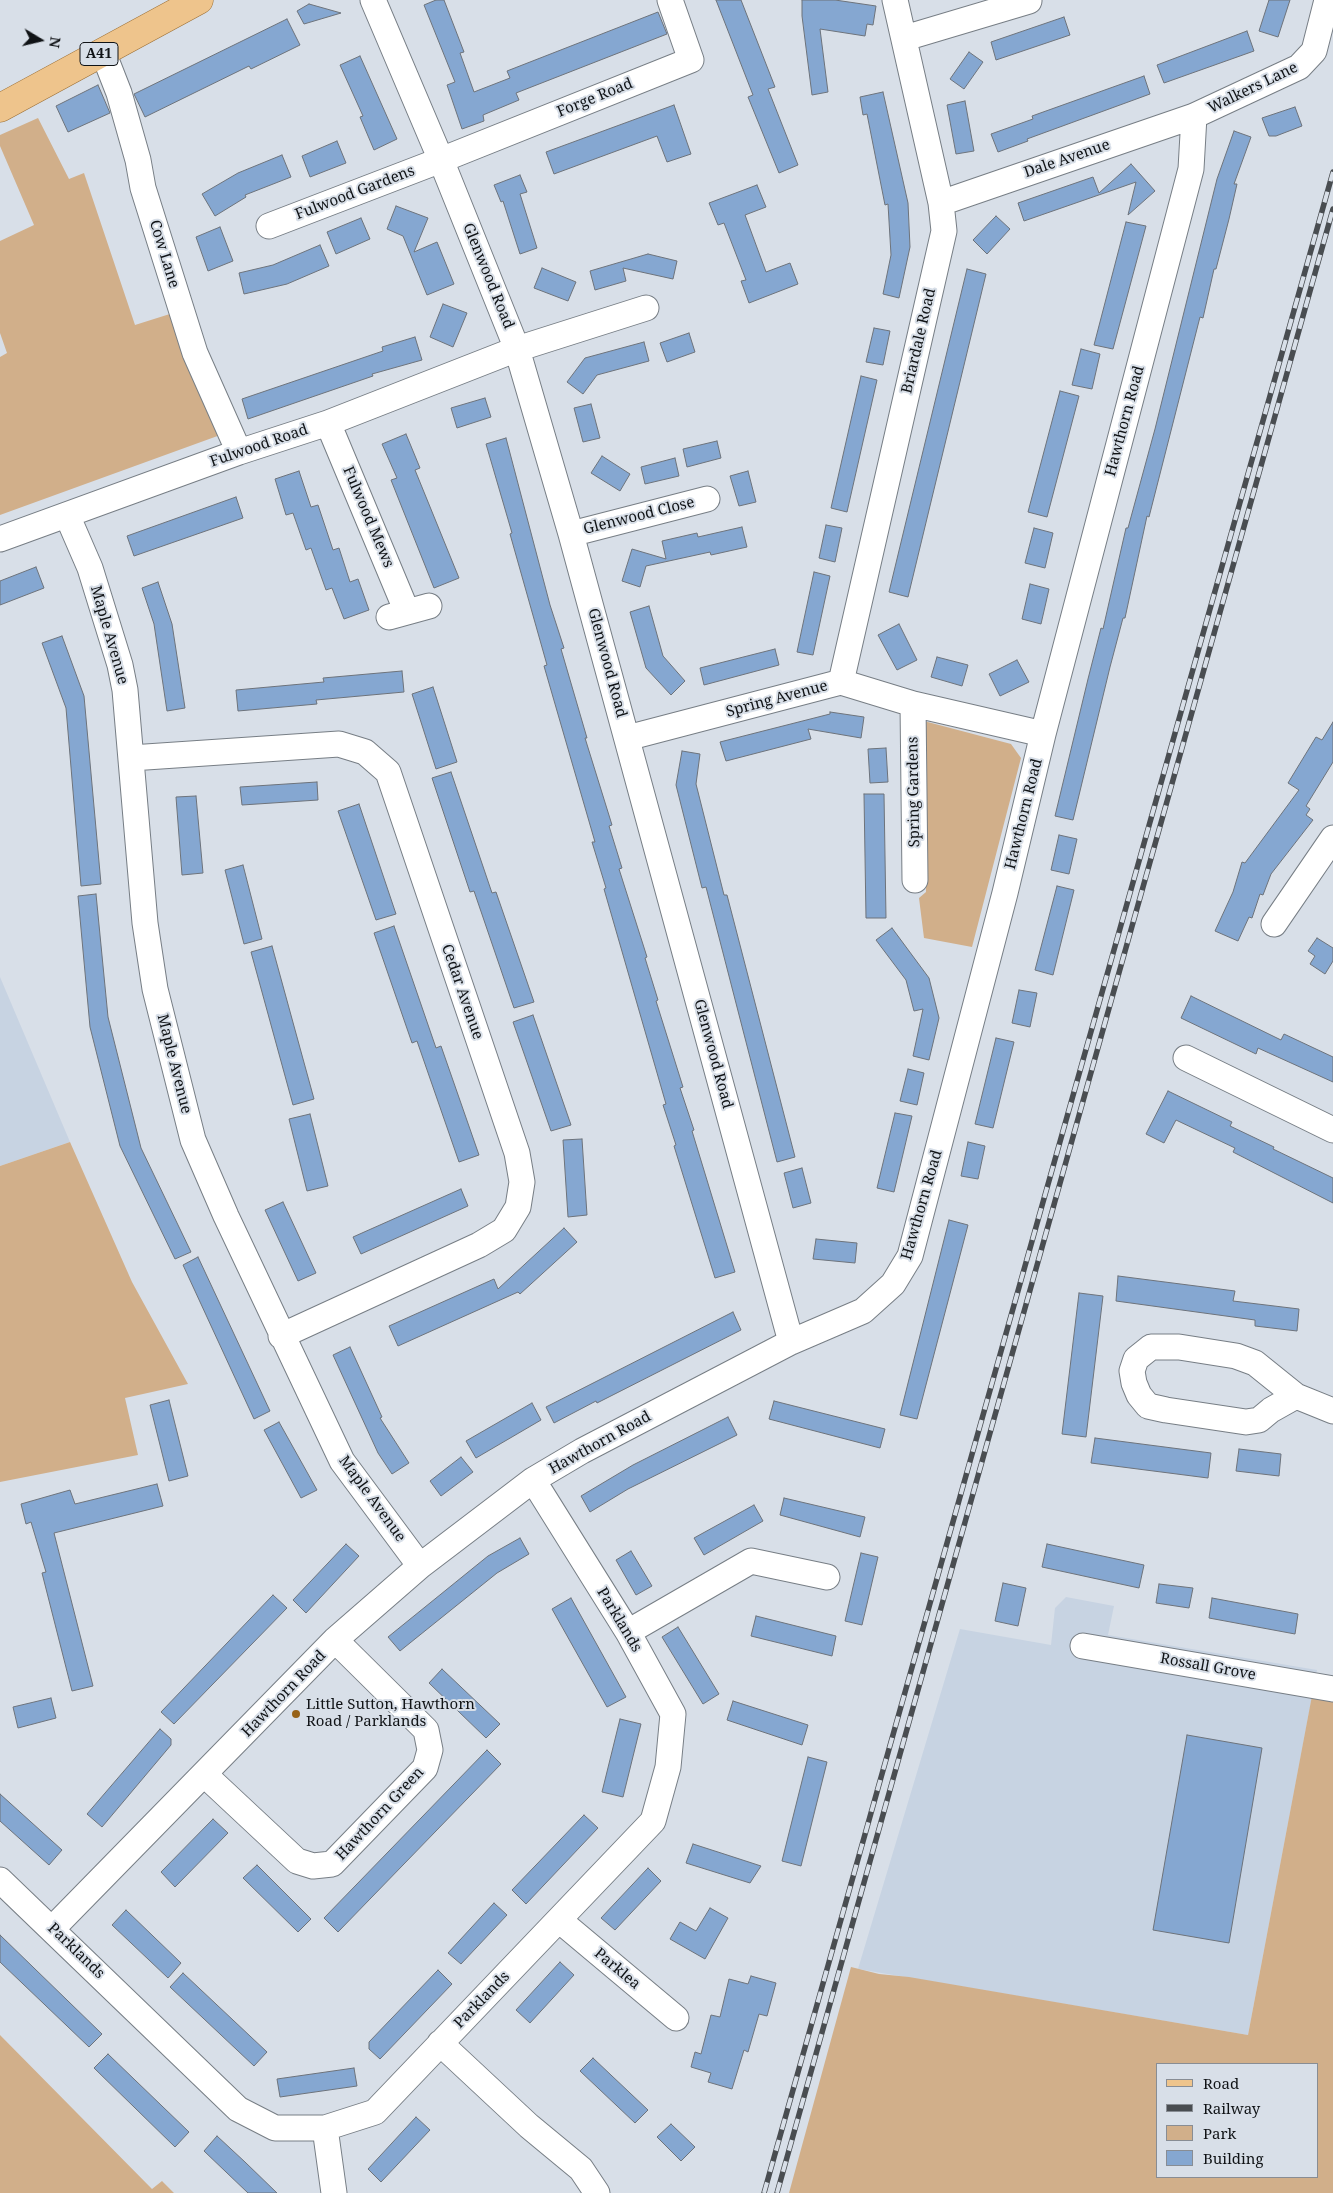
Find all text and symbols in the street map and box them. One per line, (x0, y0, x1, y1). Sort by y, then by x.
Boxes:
north arrow (15, 15, 65, 65)
text: N (45, 35, 66, 49)
road number: A41 (80, 42, 118, 66)
street label: Walkers Lane (1205, 59, 1301, 117)
street label: Forge Road (554, 75, 636, 121)
street label: Dale Avenue (1022, 136, 1112, 182)
street label: Fulwood Gardens (293, 162, 417, 224)
street label: Cow Lane (145, 218, 183, 290)
street label: Glenwood Road (459, 220, 517, 332)
street label: Briardale Road (898, 287, 940, 395)
street label: Hawthorn Road (1102, 364, 1148, 478)
street label: Fulwood Road (208, 421, 310, 471)
street label: Fulwood Mews (339, 464, 397, 570)
street label: Glenwood Close (582, 494, 696, 538)
street label: Maple Avenue (86, 584, 132, 686)
street label: Glenwood Road (584, 606, 630, 720)
street label: Spring Avenue (724, 677, 830, 721)
street label: Spring Gardens (904, 736, 924, 848)
street label: Hawthorn Road (1002, 757, 1046, 871)
street label: Cedar Avenue (437, 942, 487, 1042)
street label: Glenwood Road (690, 997, 736, 1111)
street label: Maple Avenue (153, 1012, 195, 1116)
street label: Hawthorn Road (898, 1148, 946, 1262)
street label: Hawthorn Road (546, 1408, 654, 1478)
street label: Maple Avenue (335, 1452, 409, 1546)
street label: Parklands (593, 1584, 645, 1656)
street label: Hawthorn Road (238, 1647, 330, 1741)
street label: Rossall Grove (1159, 1650, 1257, 1684)
place label: Little Sutton, Hawthorn Road / Parklands (306, 1696, 475, 1731)
marker: Little Sutton, Hawthorn Road / Parklands (290, 1708, 302, 1720)
street label: Hawthorn Green (332, 1764, 428, 1864)
street label: Parklands (44, 1919, 108, 1983)
street label: Parklea (590, 1945, 644, 1993)
street label: Parklands (450, 1968, 514, 2032)
legend (1156, 2063, 1318, 2178)
text: Road (1203, 2073, 1239, 2093)
text: Railway (1203, 2098, 1260, 2118)
text: Park (1203, 2123, 1236, 2143)
text: Building (1203, 2148, 1264, 2168)

